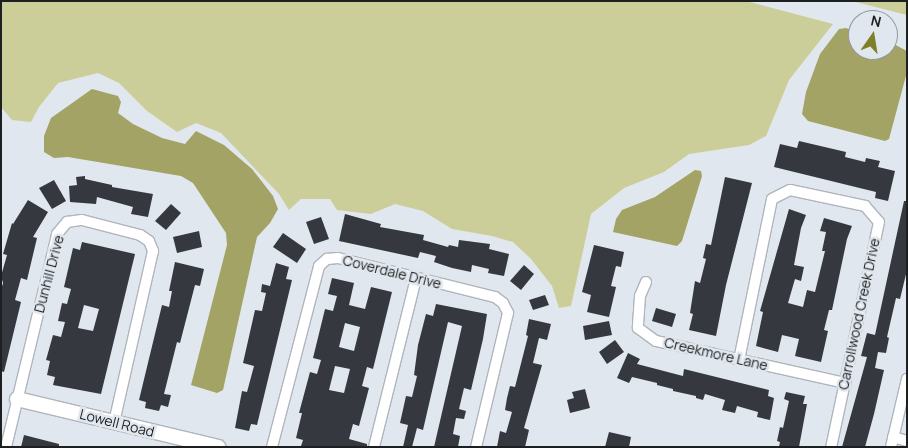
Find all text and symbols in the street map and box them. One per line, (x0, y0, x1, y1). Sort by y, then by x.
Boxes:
north arrow (848, 10, 898, 60)
text: N (869, 10, 883, 31)
street label: Dunhill Drive (31, 233, 67, 315)
street label: Carrollwood Creek Drive (835, 237, 883, 391)
street label: Coverdale Drive (341, 252, 443, 292)
street label: Creekmore Lane (663, 334, 769, 374)
street label: Lowell Road (78, 406, 156, 440)

